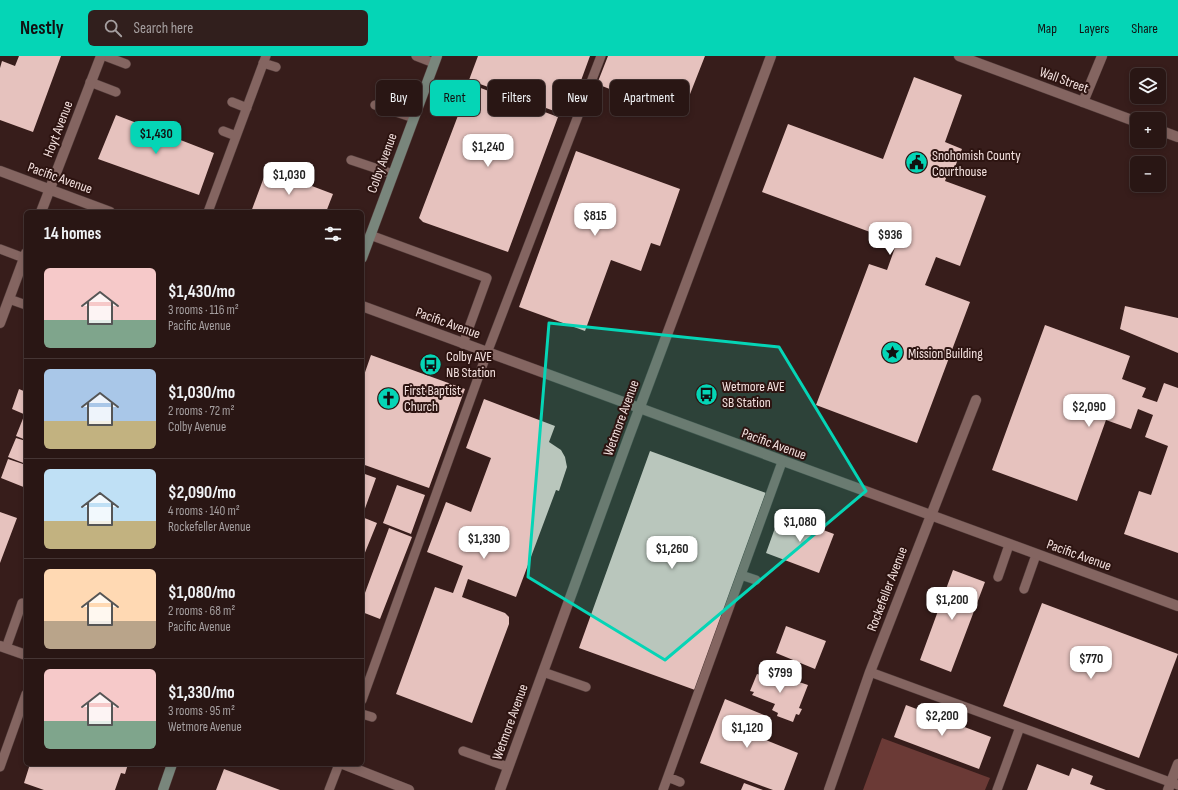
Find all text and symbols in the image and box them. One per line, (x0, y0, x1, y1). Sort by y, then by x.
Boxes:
search box (88, 10, 368, 46)
text: Nestly (20, 17, 64, 40)
icon: search (102, 17, 124, 39)
text: Search here (134, 19, 193, 38)
text: Map (1037, 20, 1057, 37)
text: Layers (1079, 20, 1109, 37)
text: Share (1131, 20, 1158, 37)
street label: Wall Street (1037, 63, 1091, 97)
map controls (1130, 68, 1166, 192)
button: layers (1130, 68, 1166, 104)
chip: Buy (376, 80, 422, 116)
chip: Rent (430, 80, 480, 116)
chip: Filters (488, 80, 545, 116)
chip: New (553, 80, 602, 116)
chip: Apartment (610, 80, 689, 116)
street label: Hoyt Avenue (39, 98, 77, 160)
button: + (1130, 112, 1166, 148)
pin: $1,430 (123, 121, 189, 155)
text: $1,430 (139, 126, 173, 142)
street label: Colby Avenue (363, 131, 401, 195)
pin: $1,240 (455, 134, 521, 168)
text: $1,240 (472, 139, 504, 155)
place label: Snohomish County Courthouse (932, 147, 1021, 180)
public building icon: Snohomish County Courthouse (904, 150, 930, 176)
button: − (1130, 156, 1166, 192)
street label: Pacific Avenue (25, 158, 95, 198)
pin: $1,030 (256, 162, 322, 196)
text: $1,030 (272, 167, 306, 183)
pin: $815 (571, 203, 619, 237)
text: $815 (583, 208, 607, 224)
pin: $936 (866, 222, 914, 256)
icon: filters (322, 223, 344, 245)
text: 14 homes (44, 224, 101, 244)
text: $936 (878, 227, 902, 243)
text: $1,430/mo (168, 282, 235, 302)
icon: home (76, 284, 124, 332)
text: 3 rooms · 116 m² (168, 302, 239, 318)
street label: Pacific Avenue (413, 303, 483, 343)
text: Pacific Avenue (168, 318, 231, 334)
place icon: Mission Building (880, 340, 906, 366)
place label: Mission Building (908, 345, 983, 362)
place label: Colby AVE NB Station (446, 348, 496, 381)
bus stop icon: Colby AVE NB Station (418, 351, 444, 377)
street label: Wetmore Avenue (599, 378, 643, 458)
place label: Wetmore AVE SB Station (722, 378, 785, 411)
bus stop icon: Wetmore AVE SB Station (694, 381, 720, 407)
place label: First Baptist Church (404, 382, 461, 415)
text: $1,030/mo (168, 383, 235, 403)
icon: home (76, 385, 124, 433)
church icon: First Baptist Church (375, 385, 401, 411)
pin: $2,090 (1056, 394, 1122, 428)
text: $2,090 (1072, 399, 1106, 415)
text: 2 rooms · 72 m² (168, 403, 234, 419)
text: Colby Avenue (168, 419, 226, 435)
street label: Pacific Avenue (739, 424, 809, 464)
text: $2,090/mo (168, 483, 236, 503)
icon: home (76, 485, 124, 533)
text: 4 rooms · 140 m² (168, 503, 240, 519)
pin: $1,080 (767, 509, 833, 543)
text: $1,080 (783, 514, 817, 530)
text: Rockefeller Avenue (168, 519, 251, 535)
pin: $1,330 (451, 526, 517, 560)
text: $1,330 (468, 531, 500, 547)
street label: Pacific Avenue (1044, 535, 1114, 575)
pin: $1,260 (639, 536, 705, 570)
text: $1,260 (655, 541, 689, 557)
street label: Rockefeller Avenue (863, 544, 911, 634)
text: $1,080/mo (168, 583, 236, 603)
icon: home (76, 585, 124, 633)
pin: $1,200 (919, 587, 985, 621)
text: $1,200 (935, 592, 969, 608)
text: 2 rooms · 68 m² (168, 603, 235, 619)
text: Pacific Avenue (168, 619, 231, 635)
pin: $770 (1067, 646, 1115, 680)
text: $770 (1079, 651, 1103, 667)
pin: $799 (756, 660, 804, 694)
text: $799 (768, 665, 792, 681)
street label: Wetmore Avenue (488, 682, 532, 762)
text: $1,330/mo (168, 683, 235, 703)
icon: home (76, 685, 124, 733)
text: 3 rooms · 95 m² (168, 703, 235, 719)
pin: $2,200 (909, 703, 975, 737)
text: $2,200 (925, 708, 959, 724)
pin: $1,120 (714, 715, 780, 749)
text: Wetmore Avenue (168, 719, 242, 735)
text: $1,120 (731, 720, 763, 736)

